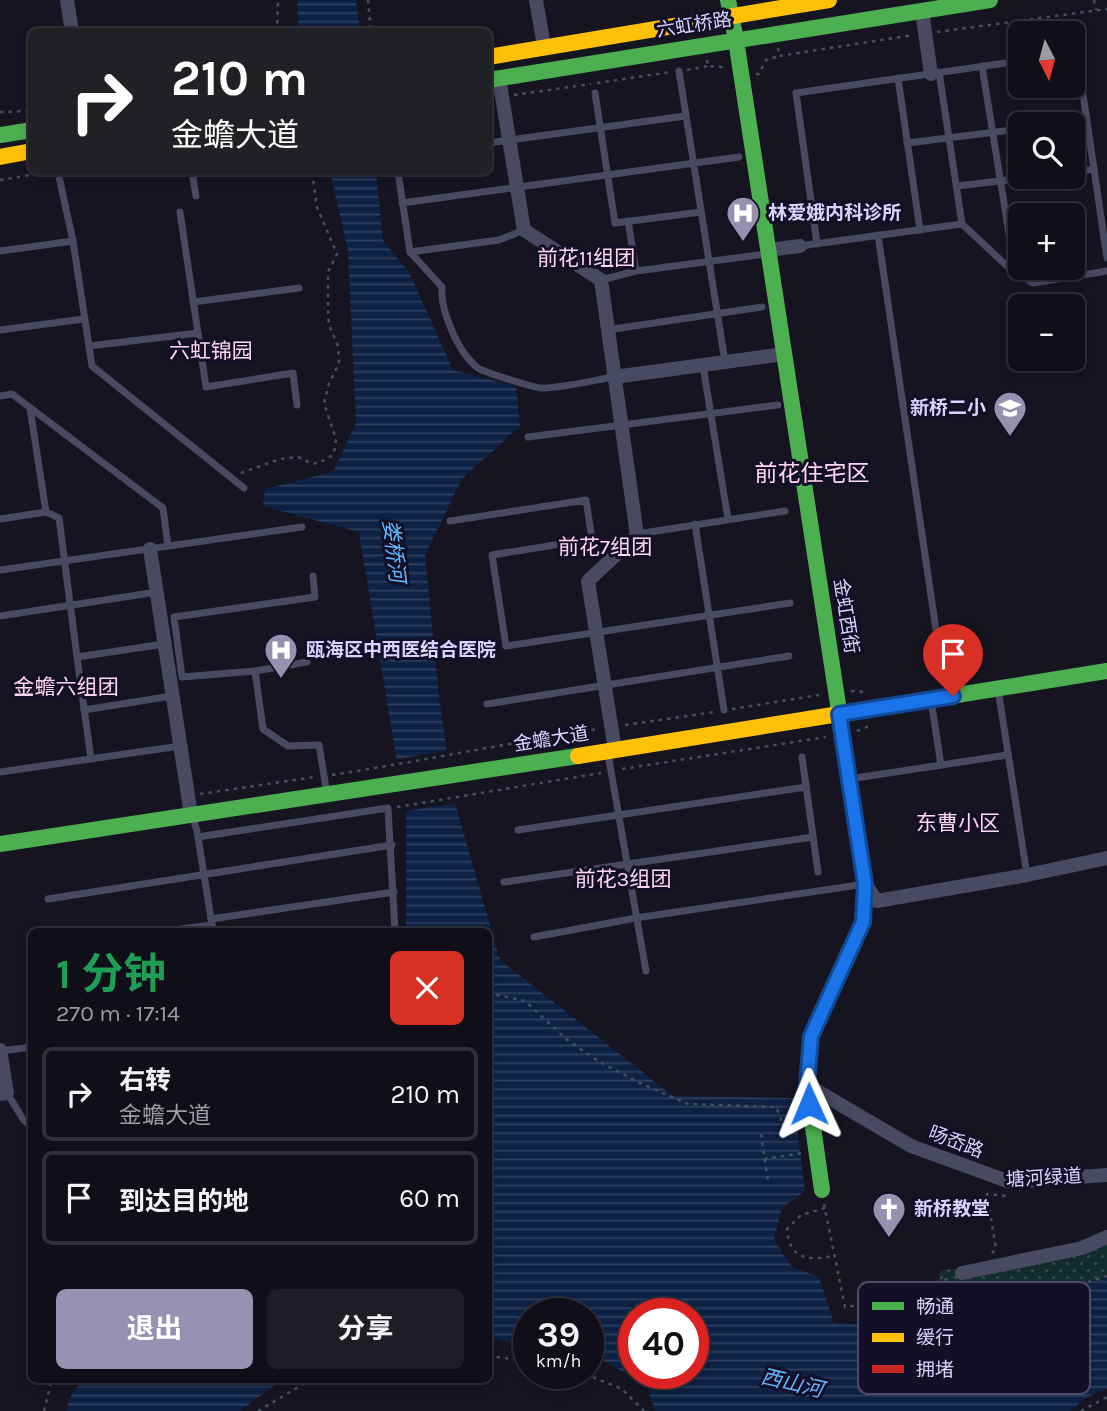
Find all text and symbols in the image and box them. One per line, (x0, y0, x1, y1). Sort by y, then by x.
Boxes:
street label: 六虹桥路 (655, 8, 733, 42)
north arrow (1008, 21, 1085, 98)
map controls (1008, 21, 1085, 371)
text: 210 m (171, 50, 308, 107)
icon: right (56, 56, 147, 147)
button: search (1008, 112, 1085, 189)
text: 金蟾大道 (171, 117, 299, 154)
hospital icon: 林爱娥内科诊所 (724, 194, 762, 243)
place label: 林爱娥内科诊所 (768, 202, 901, 224)
button: + (1008, 203, 1085, 280)
district label: 前花11组团 (537, 246, 635, 270)
button: − (1008, 294, 1085, 371)
district label: 六虹锦园 (169, 339, 253, 363)
school or university icon: 新桥二小 (991, 389, 1029, 438)
place label: 新桥二小 (910, 397, 986, 419)
district label: 前花住宅区 (755, 460, 870, 487)
water label: 娄桥河 (378, 518, 410, 588)
district label: 前花7组团 (558, 535, 652, 559)
street label: 金虹西街 (829, 577, 863, 655)
pin (923, 624, 983, 696)
hospital icon: 瓯海区中西医结合医院 (262, 631, 300, 680)
icon: arrive (934, 635, 972, 673)
place label: 瓯海区中西医结合医院 (306, 639, 496, 661)
district label: 金蟾六组团 (14, 675, 119, 699)
street label: 金蟾大道 (512, 722, 590, 756)
district label: 东曹小区 (916, 811, 1000, 835)
district label: 前花3组团 (575, 867, 671, 891)
text: 1 分钟 (56, 949, 166, 999)
button: close (390, 951, 464, 1025)
text: 270 m · 17:14 (56, 1000, 180, 1027)
text: 右转 (119, 1065, 171, 1096)
position arrow (772, 1067, 846, 1141)
icon: right (60, 1075, 98, 1113)
text: 210 m (390, 1079, 460, 1110)
text: 金蟾大道 (119, 1102, 211, 1129)
street label: 旸岙路 (925, 1122, 987, 1162)
street label: 塘河绿道 (1005, 1165, 1083, 1191)
icon: arrive (60, 1179, 98, 1217)
text: 60 m (399, 1183, 460, 1214)
text: 到达目的地 (119, 1186, 249, 1217)
church icon: 新桥教堂 (870, 1190, 908, 1239)
place label: 新桥教堂 (914, 1198, 990, 1220)
legend (858, 1282, 1090, 1394)
button: 退出 (56, 1289, 253, 1369)
button: 分享 (267, 1289, 464, 1369)
text: 畅通 (916, 1296, 954, 1318)
speed limit sign: 40 (618, 1298, 709, 1389)
text: 39 (537, 1314, 580, 1355)
text: 缓行 (916, 1327, 954, 1349)
text: km/h (536, 1350, 581, 1372)
text: 拥堵 (916, 1359, 954, 1381)
water label: 西山河 (759, 1364, 829, 1403)

